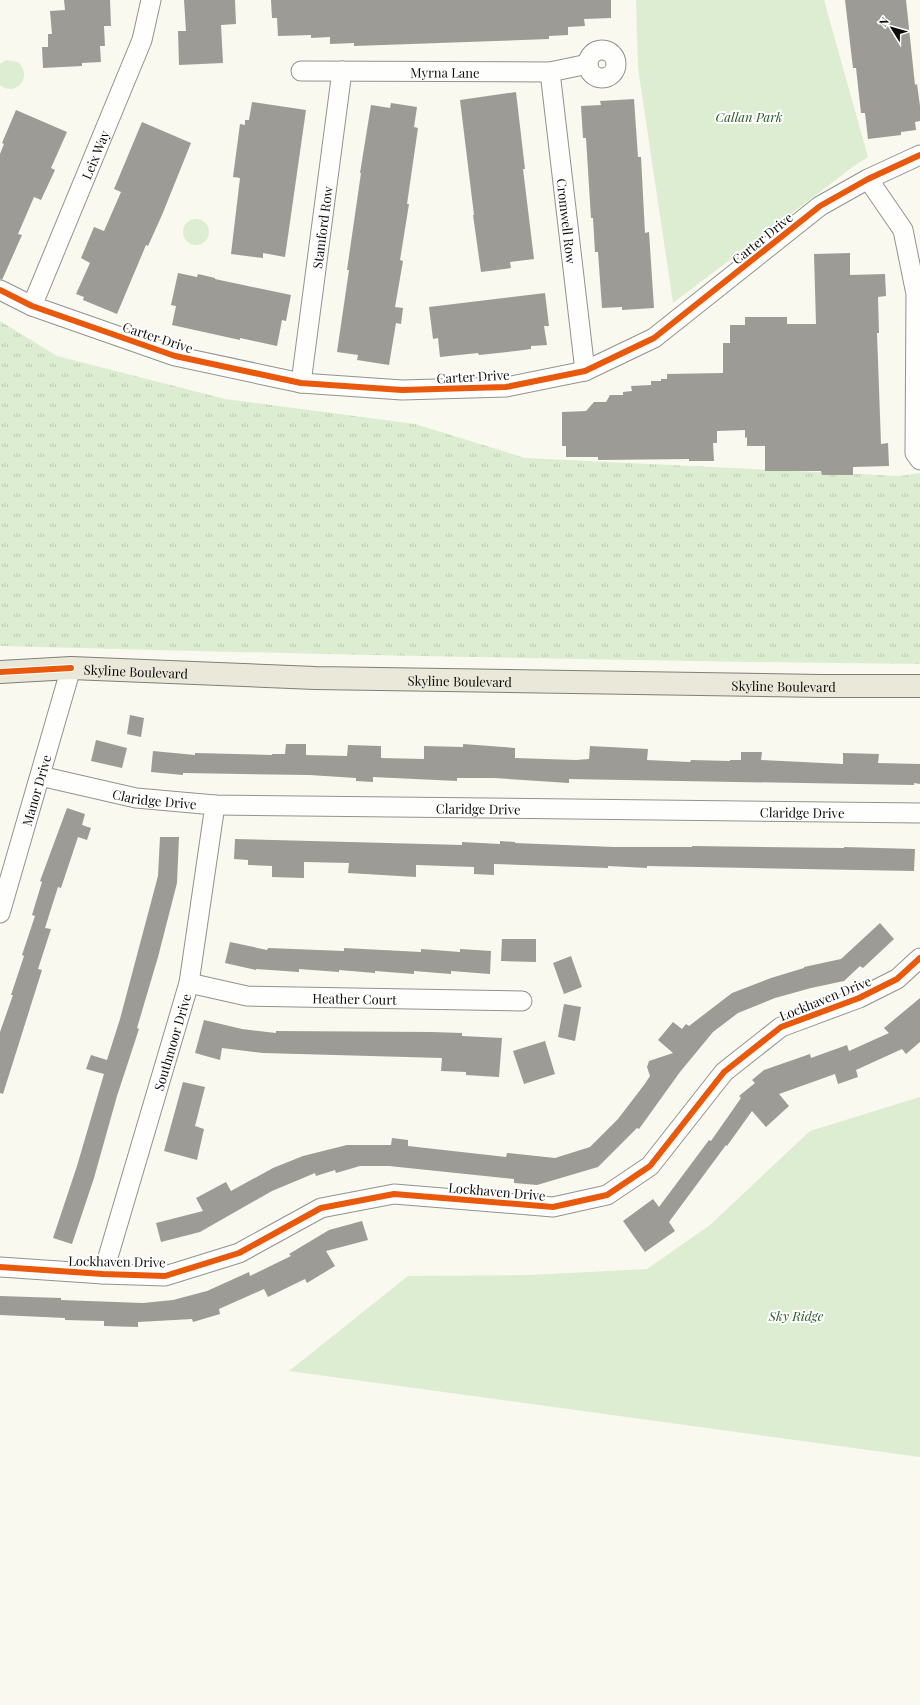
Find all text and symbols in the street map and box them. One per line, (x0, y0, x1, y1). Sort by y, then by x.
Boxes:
north arrow (872, 8, 912, 48)
text: N (875, 14, 892, 29)
street label: Myrna Lane (410, 63, 480, 80)
park label: Callan Park (716, 108, 783, 125)
street label: Leix Way (77, 127, 113, 182)
street label: Cromwell Row (554, 177, 581, 265)
street label: Stamford Row (308, 185, 335, 269)
street label: Carter Drive (728, 208, 796, 268)
street label: Carter Drive (121, 318, 196, 356)
street label: Carter Drive (436, 366, 510, 386)
street label: Skyline Boulevard (83, 660, 189, 681)
street label: Skyline Boulevard (407, 671, 512, 690)
street label: Skyline Boulevard (731, 676, 836, 695)
street label: Manor Drive (17, 752, 54, 828)
street label: Claridge Drive (111, 784, 198, 812)
street label: Claridge Drive (436, 799, 521, 817)
street label: Claridge Drive (760, 803, 845, 821)
street label: Lockhaven Drive (777, 972, 874, 1024)
street label: Heather Court (312, 989, 397, 1007)
street label: Southmoor Drive (149, 991, 194, 1092)
street label: Lockhaven Drive (448, 1178, 547, 1204)
street label: Lockhaven Drive (68, 1252, 166, 1270)
park label: Sky Ridge (768, 1307, 824, 1324)

